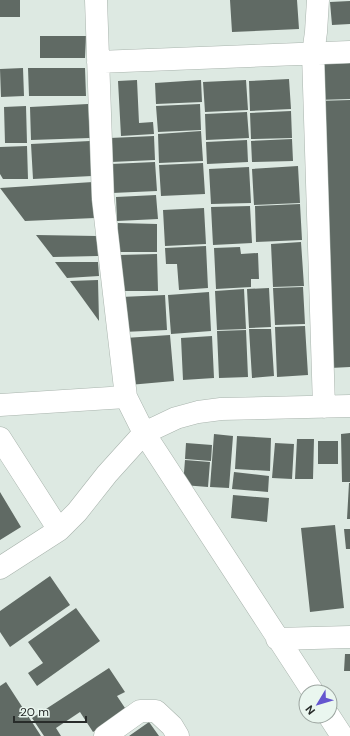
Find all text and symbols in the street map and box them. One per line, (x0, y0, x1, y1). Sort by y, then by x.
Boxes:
north arrow (298, 684, 338, 724)
scale bar (14, 698, 86, 724)
text: N (302, 703, 318, 718)
text: 20 m (20, 704, 49, 720)

